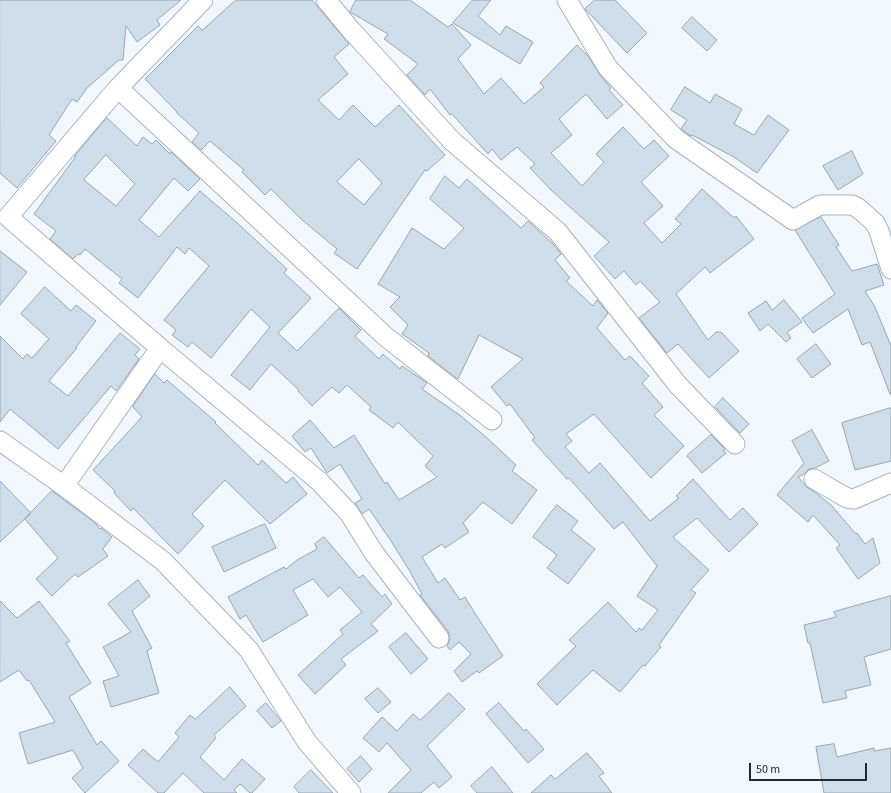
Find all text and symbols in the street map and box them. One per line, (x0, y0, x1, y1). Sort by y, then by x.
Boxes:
scale bar (751, 755, 869, 781)
text: 50 m (756, 761, 780, 778)

